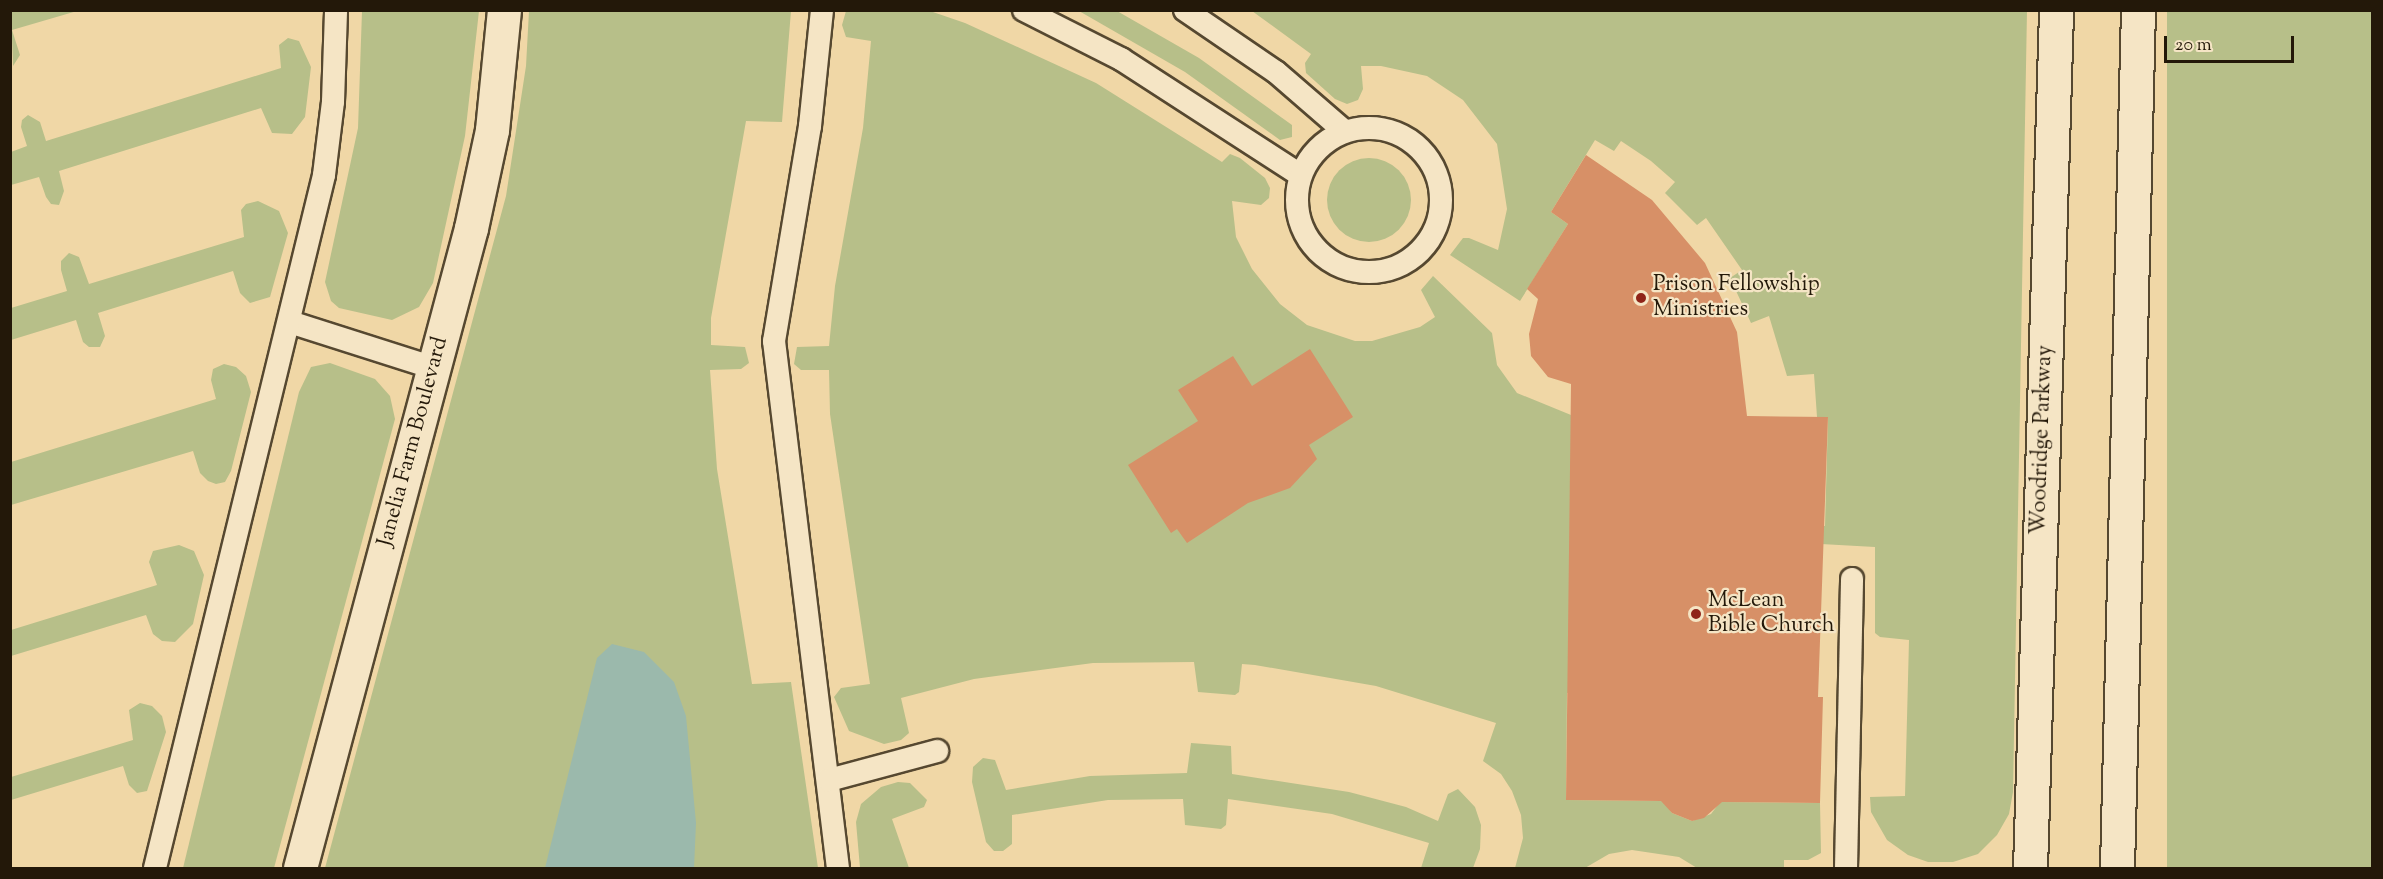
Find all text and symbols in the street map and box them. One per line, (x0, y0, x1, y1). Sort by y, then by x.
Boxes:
scale bar (2167, 24, 2298, 62)
text: 20 m (2175, 33, 2212, 59)
place label: Prison Fellowship Ministries (1653, 272, 1820, 324)
marker: Prison Fellowship Ministries (1634, 291, 1648, 305)
street label: Janelia Farm Boulevard (373, 334, 455, 550)
street label: Woodridge Parkway (2026, 345, 2060, 535)
place label: McLean Bible Church (1708, 588, 1835, 640)
marker: McLean Bible Church (1689, 607, 1703, 621)

